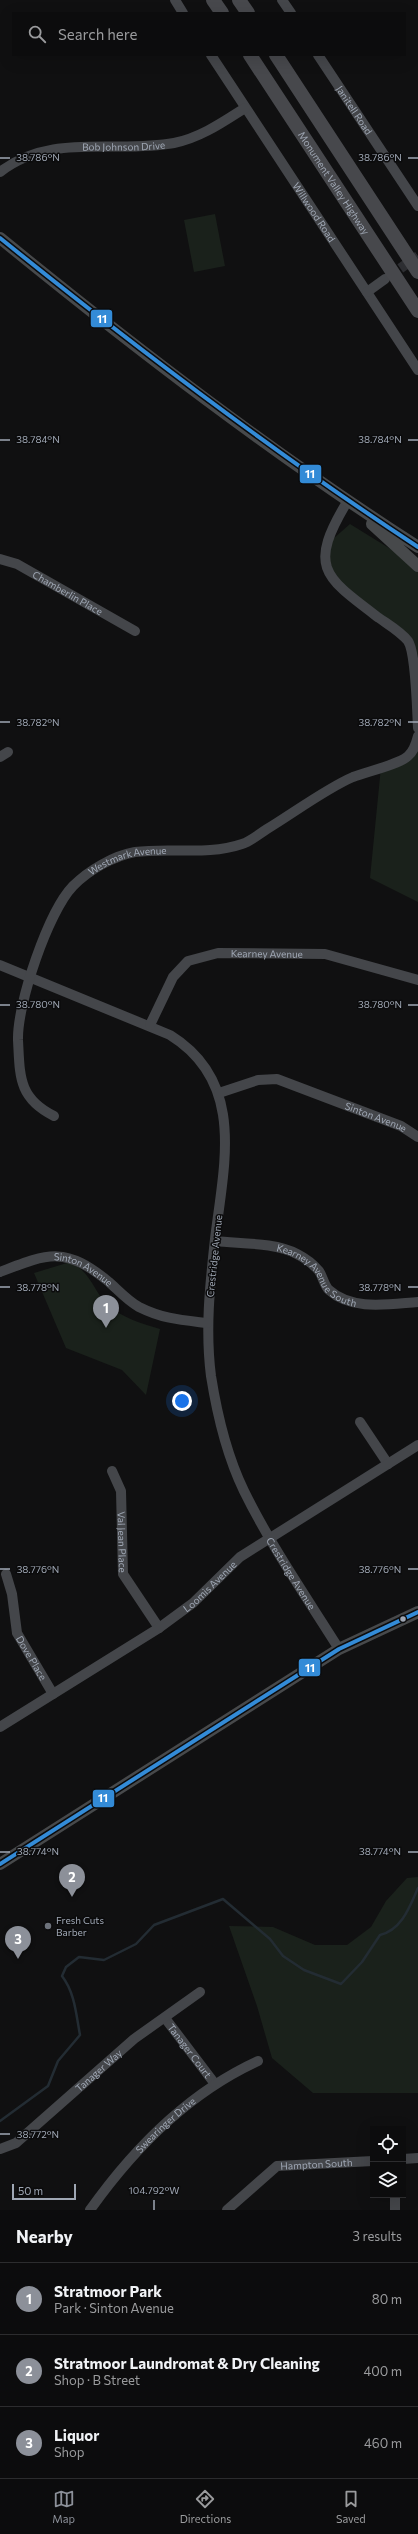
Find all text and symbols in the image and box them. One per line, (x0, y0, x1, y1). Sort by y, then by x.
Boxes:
search box (12, 12, 406, 56)
icon: search (26, 23, 48, 45)
text: Search here (58, 25, 137, 43)
street label: Janitell Road (334, 83, 375, 137)
street label: Monument Valley Highway (296, 129, 372, 237)
street label: Bob Johnson Drive (82, 138, 166, 153)
text: 38.786°N (16, 151, 60, 163)
text: 38.786°N (358, 151, 402, 163)
street label: Willwood Road (290, 180, 338, 244)
line badge: 11 (90, 309, 113, 328)
text: 11 (97, 312, 107, 325)
text: 38.784°N (16, 433, 60, 445)
text: 38.784°N (358, 433, 402, 445)
line badge: 11 (299, 464, 322, 484)
text: 11 (305, 467, 315, 480)
street label: Chamberlin Place (30, 568, 105, 617)
text: 38.782°N (16, 716, 60, 728)
text: 38.782°N (358, 716, 402, 728)
street label: Westmark Avenue (86, 844, 167, 877)
street label: Kearney Avenue (231, 947, 303, 960)
text: 38.780°N (16, 998, 60, 1010)
text: 38.780°N (358, 998, 402, 1010)
street label: Sinton Avenue (343, 1099, 409, 1134)
street label: Crestridge Avenue (204, 1214, 224, 1298)
street label: Kearney Avenue South (276, 1241, 358, 1309)
street label: Sinton Avenue (54, 1250, 115, 1289)
text: 38.778°N (17, 1281, 59, 1293)
text: 38.778°N (359, 1281, 401, 1293)
pin: 1 (93, 1295, 119, 1328)
your location (172, 1391, 192, 1411)
street label: Val Jean Place (115, 1511, 129, 1573)
street label: Crestridge Avenue (264, 1535, 318, 1612)
street label: Loomis Avenue (181, 1558, 239, 1614)
text: 38.776°N (17, 1563, 59, 1575)
text: 38.776°N (359, 1563, 401, 1575)
unlabelled marker (398, 1614, 408, 1624)
street label: Dove Place (14, 1633, 49, 1682)
line badge: 11 (298, 1658, 321, 1677)
text: 11 (305, 1661, 315, 1674)
line badge: 11 (92, 1789, 115, 1808)
text: 11 (98, 1791, 108, 1804)
text: 38.774°N (17, 1845, 59, 1857)
text: 38.774°N (359, 1845, 401, 1857)
pin: 2 (59, 1864, 85, 1897)
place label: Fresh Cuts Barber (56, 1914, 104, 1938)
marker: Fresh Cuts Barber (43, 1921, 53, 1931)
pin: 3 (5, 1926, 31, 1959)
street label: Tanager Court (165, 2021, 214, 2080)
street label: Tanager Way (73, 2047, 124, 2094)
street label: Swearinger Drive (133, 2095, 198, 2155)
map controls (370, 2126, 406, 2198)
button: locate (370, 2126, 406, 2162)
text: 38.772°N (17, 2128, 59, 2140)
street label: Hampton South (280, 2156, 353, 2172)
button: layers (370, 2162, 406, 2198)
scale bar (12, 2182, 76, 2201)
text: 50 m (18, 2184, 43, 2197)
text: 104.792°W (129, 2184, 179, 2196)
text: Nearby (16, 2226, 73, 2247)
text: 3 results (353, 2228, 402, 2244)
text: Stratmoor Park (54, 2282, 162, 2300)
text: 1 (26, 2291, 32, 2307)
text: 80 m (372, 2291, 402, 2307)
text: Park · Sinton Avenue (54, 2300, 174, 2316)
text: Stratmoor Laundromat & Dry Cleaning (54, 2354, 320, 2372)
text: 2 (25, 2363, 33, 2379)
text: 400 m (363, 2363, 402, 2379)
text: Shop · B Street (54, 2372, 140, 2388)
text: Liquor (54, 2426, 99, 2444)
text: 3 (25, 2435, 33, 2451)
text: 460 m (364, 2435, 402, 2451)
text: Shop (54, 2444, 85, 2460)
tab: Map (52, 2488, 75, 2525)
tab: Directions (180, 2488, 231, 2525)
tab: Saved (336, 2488, 366, 2525)

